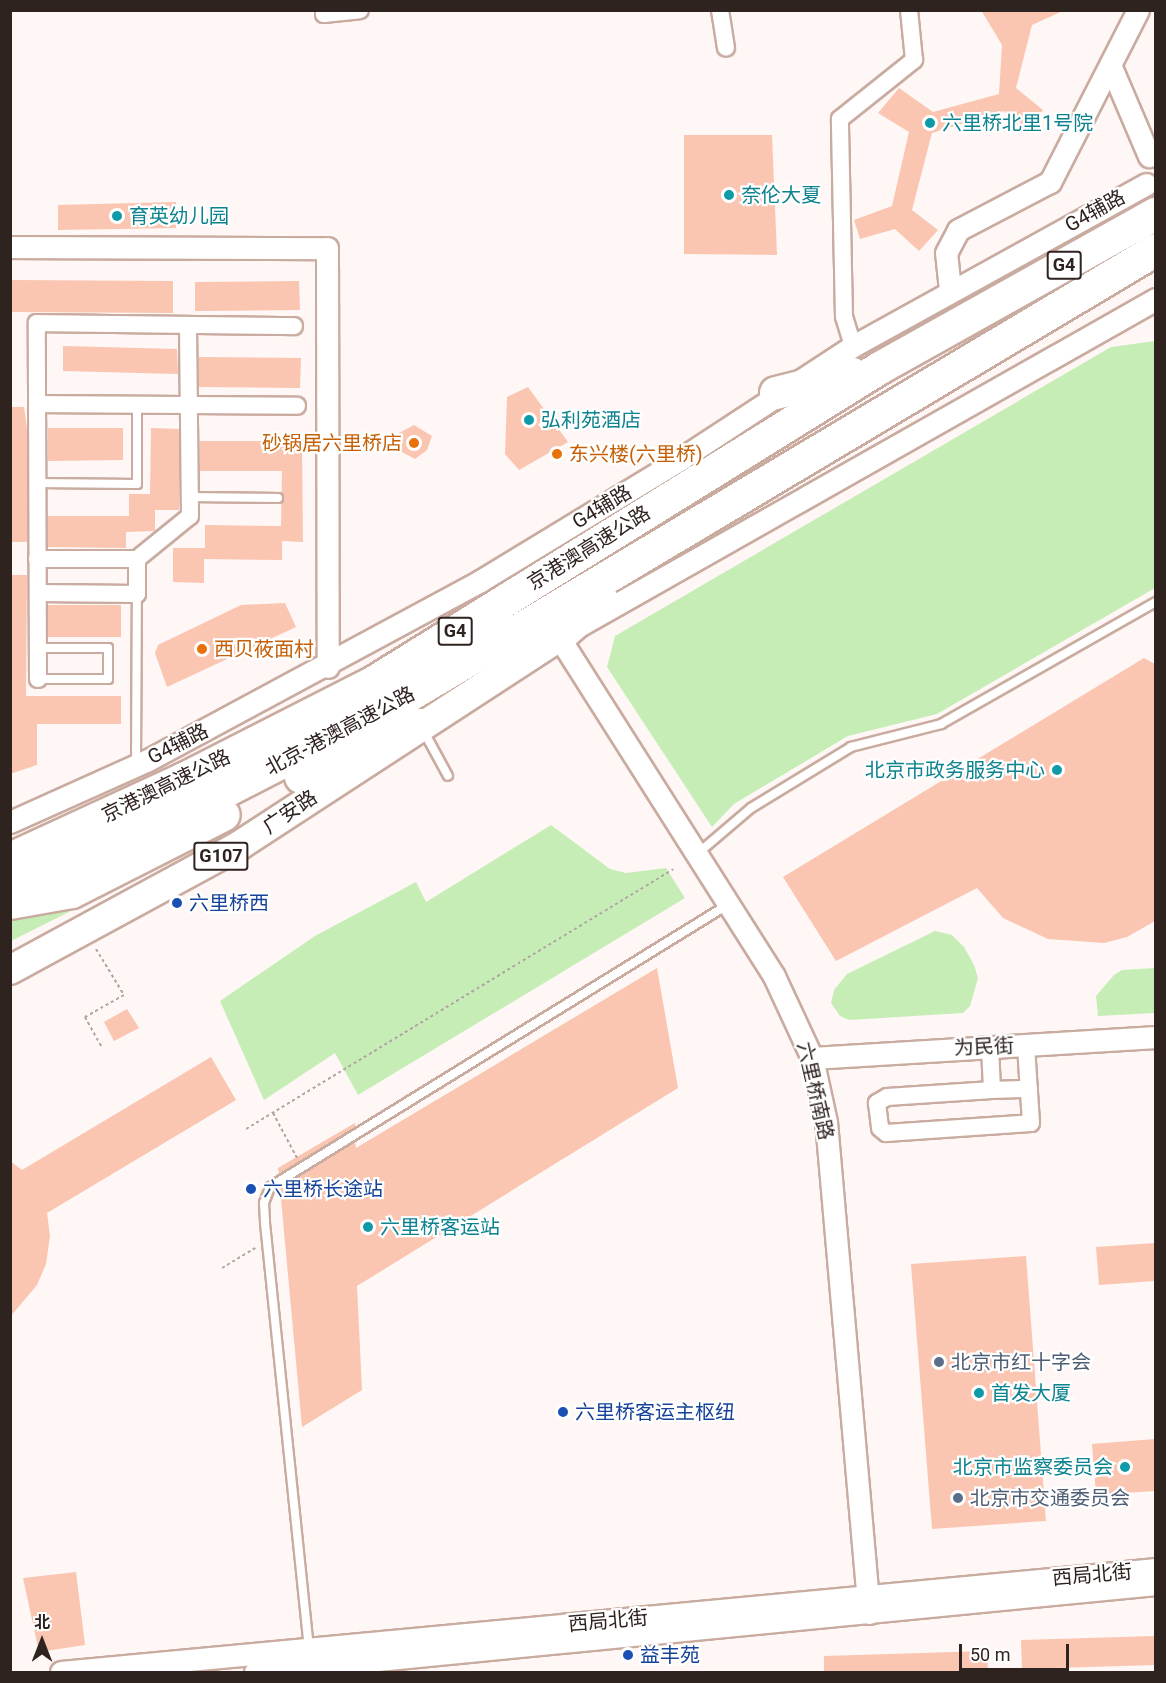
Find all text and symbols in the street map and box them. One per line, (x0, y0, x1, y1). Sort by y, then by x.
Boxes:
place label: 六里桥北里1号院 (942, 111, 1093, 135)
marker: 六里桥北里1号院 (923, 116, 937, 130)
place label: 奈伦大夏 (741, 183, 821, 207)
street label: G4辅路 (1061, 185, 1129, 237)
marker: 奈伦大夏 (722, 188, 736, 202)
place label: 育英幼儿园 (129, 204, 229, 228)
marker: 育英幼儿园 (110, 209, 124, 223)
road number: G4 (1046, 250, 1082, 280)
place label: 弘利苑酒店 (541, 408, 641, 432)
marker: 弘利苑酒店 (522, 413, 536, 427)
place label: 砂锅居六里桥店 (262, 431, 402, 455)
marker: 砂锅居六里桥店 (407, 436, 421, 450)
place label: 东兴楼(六里桥) (569, 442, 703, 466)
marker: 东兴楼(六里桥) (550, 447, 564, 461)
street label: G4辅路 (568, 480, 636, 534)
street label: 京港澳高速公路 (523, 501, 655, 595)
road number: G4 (437, 616, 473, 646)
place label: 西贝莜面村 (214, 637, 314, 661)
marker: 西贝莜面村 (195, 642, 209, 656)
street label: 北京-港澳高速公路 (261, 682, 419, 780)
street label: G4辅路 (144, 719, 212, 769)
street label: 京港澳高速公路 (98, 745, 234, 827)
place label: 北京市政务服务中心 (865, 758, 1045, 782)
marker: 北京市政务服务中心 (1050, 763, 1064, 777)
street label: 广安路 (258, 785, 322, 839)
road number: G107 (192, 841, 250, 871)
place label: 六里桥西 (189, 891, 269, 915)
marker: 六里桥西 (170, 896, 184, 910)
street label: 为民街 (953, 1033, 1015, 1061)
street label: 六里桥南路 (792, 1040, 838, 1142)
place label: 六里桥长途站 (263, 1177, 383, 1201)
marker: 六里桥长途站 (244, 1182, 258, 1196)
place label: 六里桥客运站 (380, 1215, 500, 1239)
marker: 六里桥客运站 (361, 1220, 375, 1234)
place label: 北京市红十字会 (951, 1350, 1091, 1374)
marker: 北京市红十字会 (932, 1355, 946, 1369)
place label: 首发大厦 (991, 1381, 1071, 1405)
marker: 首发大厦 (972, 1386, 986, 1400)
place label: 六里桥客运主枢纽 (575, 1400, 735, 1424)
marker: 六里桥客运主枢纽 (556, 1405, 570, 1419)
place label: 北京市监察委员会 (953, 1455, 1113, 1479)
marker: 北京市监察委员会 (1118, 1460, 1132, 1474)
place label: 北京市交通委员会 (970, 1486, 1130, 1510)
marker: 北京市交通委员会 (951, 1491, 965, 1505)
street label: 西局北街 (1051, 1560, 1133, 1590)
street label: 西局北街 (567, 1606, 649, 1636)
north arrow (12, 1611, 72, 1671)
text: 北 (34, 1613, 50, 1632)
scale bar (962, 1632, 1072, 1670)
place label: 益丰苑 (640, 1643, 700, 1667)
text: 50 m (970, 1644, 1010, 1665)
marker: 益丰苑 (621, 1648, 635, 1662)

